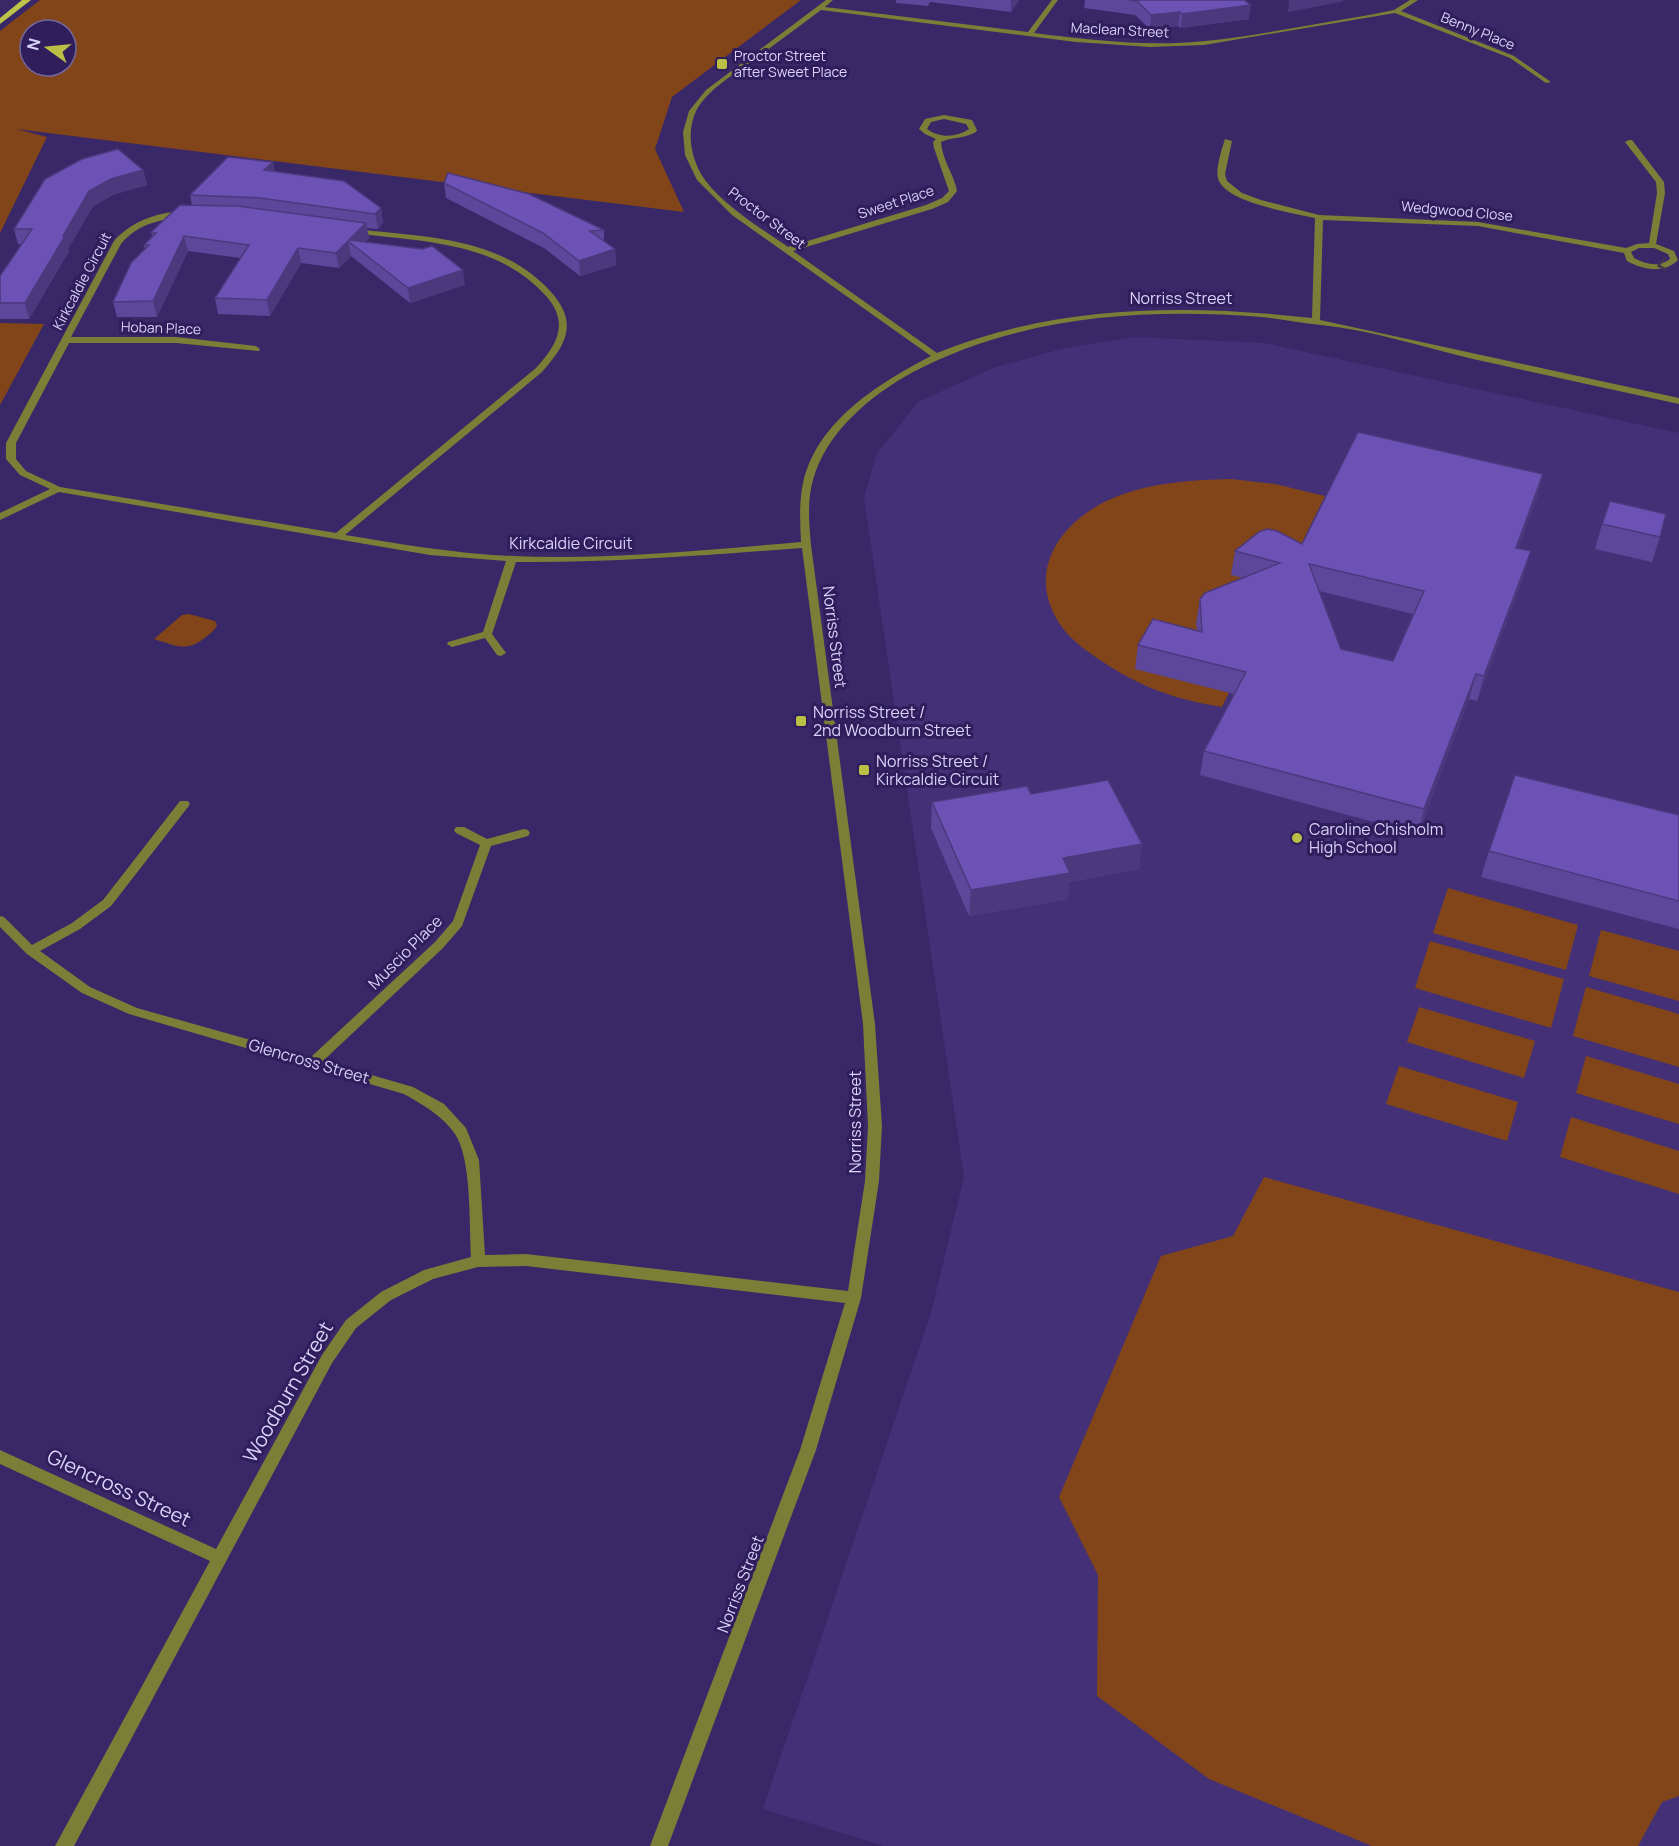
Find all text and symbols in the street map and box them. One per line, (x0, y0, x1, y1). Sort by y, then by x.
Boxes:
street label: Benny Place (1438, 7, 1518, 54)
street label: Maclean Street (1070, 17, 1170, 42)
north arrow (18, 18, 78, 78)
text: N (21, 36, 46, 53)
place label: Proctor Street after Sweet Place (734, 46, 847, 81)
marker: Proctor Street after Sweet Place (715, 57, 729, 71)
street label: Sweet Place (855, 180, 936, 223)
street label: Proctor Street (725, 182, 810, 253)
street label: Wedgwood Close (1400, 196, 1514, 225)
street label: Kirkcaldie Circuit (48, 228, 115, 333)
one-way arrow (1657, 258, 1667, 271)
street label: Norriss Street (1130, 287, 1232, 309)
street label: Hoban Place (121, 317, 201, 338)
street label: Kirkcaldie Circuit (509, 532, 633, 554)
street label: Norriss Street (818, 585, 852, 689)
place label: Norriss Street / 2nd Woodburn Street (813, 701, 971, 741)
marker: Norriss Street / 2nd Woodburn Street (794, 714, 808, 728)
place label: Norriss Street / Kirkcaldie Circuit (876, 750, 999, 790)
marker: Norriss Street / Kirkcaldie Circuit (857, 763, 871, 777)
place label: Caroline Chisholm High School (1309, 818, 1443, 858)
marker: Caroline Chisholm High School (1290, 831, 1304, 845)
street label: Muscio Place (363, 910, 447, 994)
street label: Glencross Street (246, 1033, 372, 1089)
street label: Norriss Street (844, 1071, 866, 1173)
street label: Woodburn Street (236, 1316, 339, 1467)
street label: Glencross Street (43, 1442, 195, 1533)
street label: Norriss Street (711, 1532, 769, 1636)

